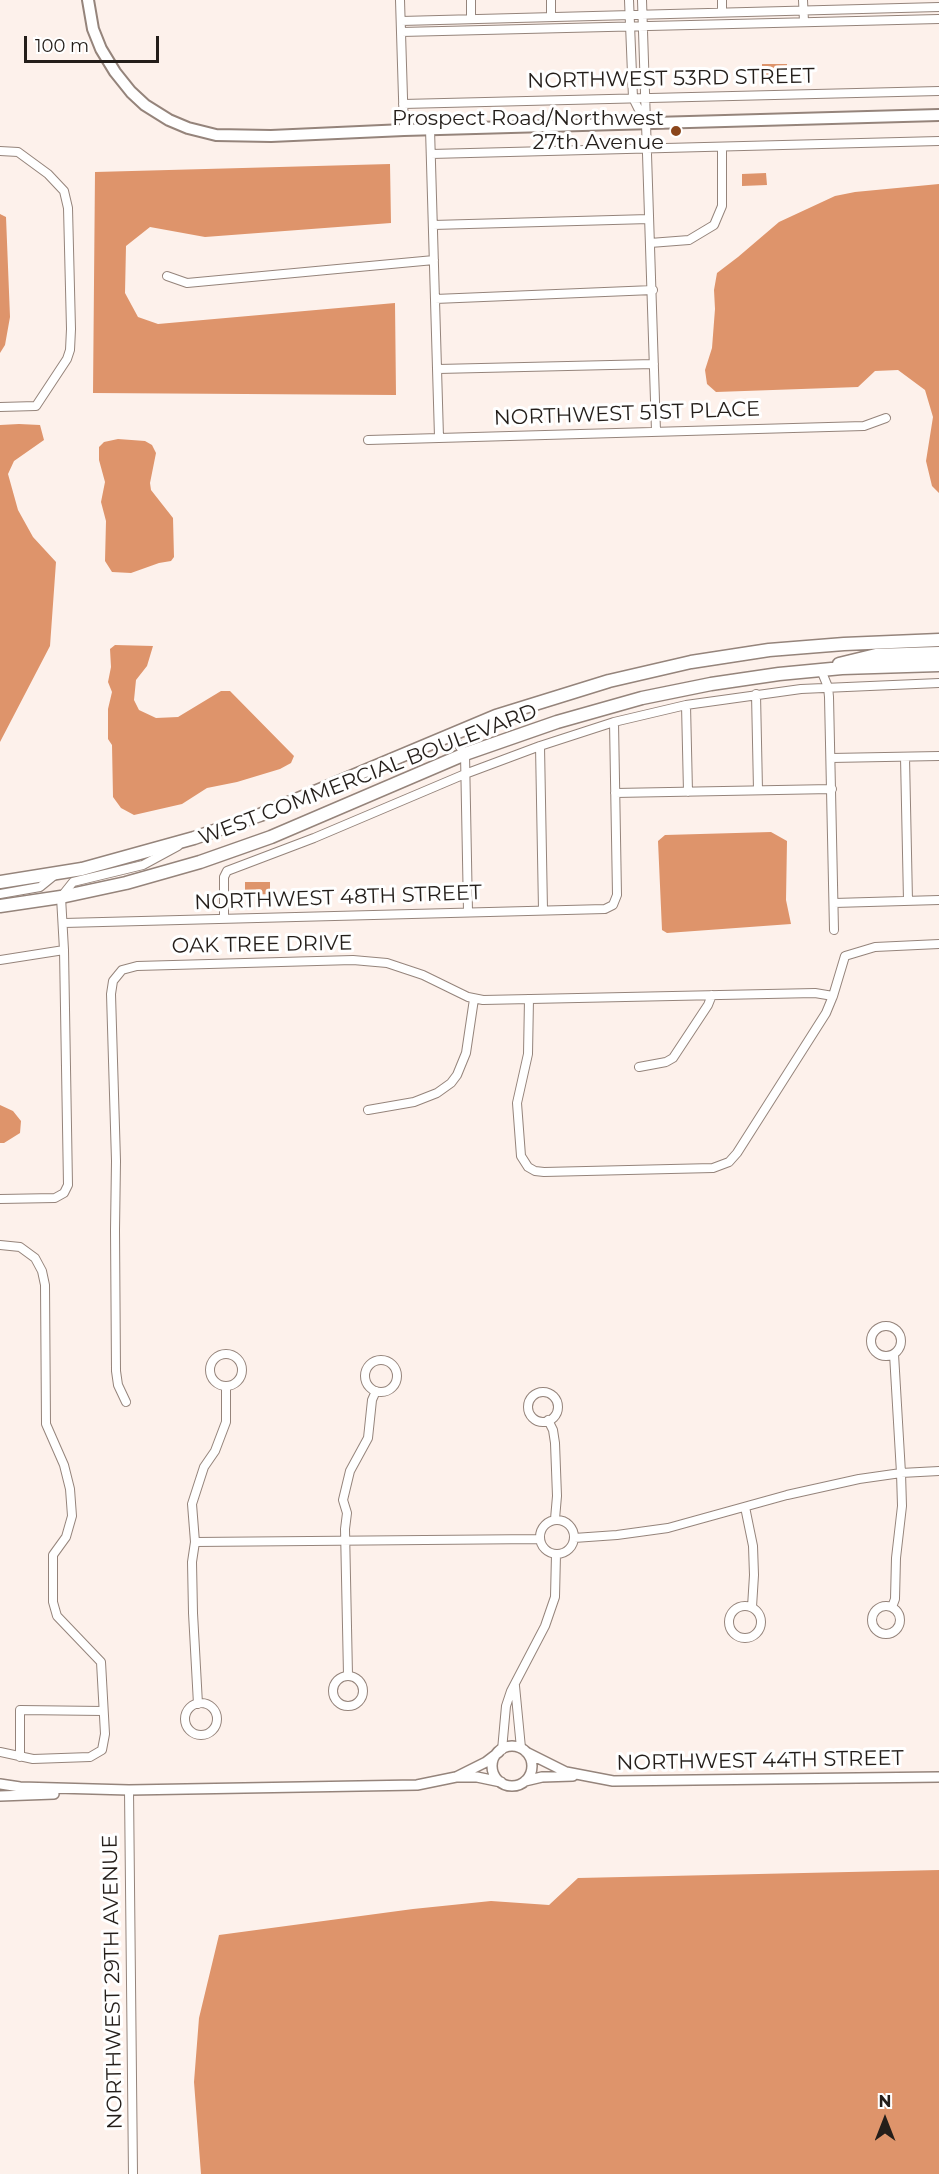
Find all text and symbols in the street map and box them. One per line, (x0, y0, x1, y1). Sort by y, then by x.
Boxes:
scale bar (27, 24, 162, 62)
text: 100 m (35, 35, 89, 57)
street label: NORTHWEST 53RD STREET (527, 64, 815, 94)
place label: Prospect Road/Northwest 27th Avenue (392, 106, 664, 156)
marker: Prospect Road/Northwest 27th Avenue (669, 124, 683, 138)
street label: NORTHWEST 51ST PLACE (493, 397, 761, 431)
street label: WEST COMMERCIAL BOULEVARD (195, 699, 541, 851)
street label: NORTHWEST 48TH STREET (194, 880, 482, 916)
street label: OAK TREE DRIVE (171, 931, 353, 959)
street label: NORTHWEST 44TH STREET (616, 1746, 904, 1776)
street label: NORTHWEST 29TH AVENUE (98, 1834, 128, 2130)
north arrow (855, 2090, 915, 2150)
text: N (879, 2092, 891, 2111)

